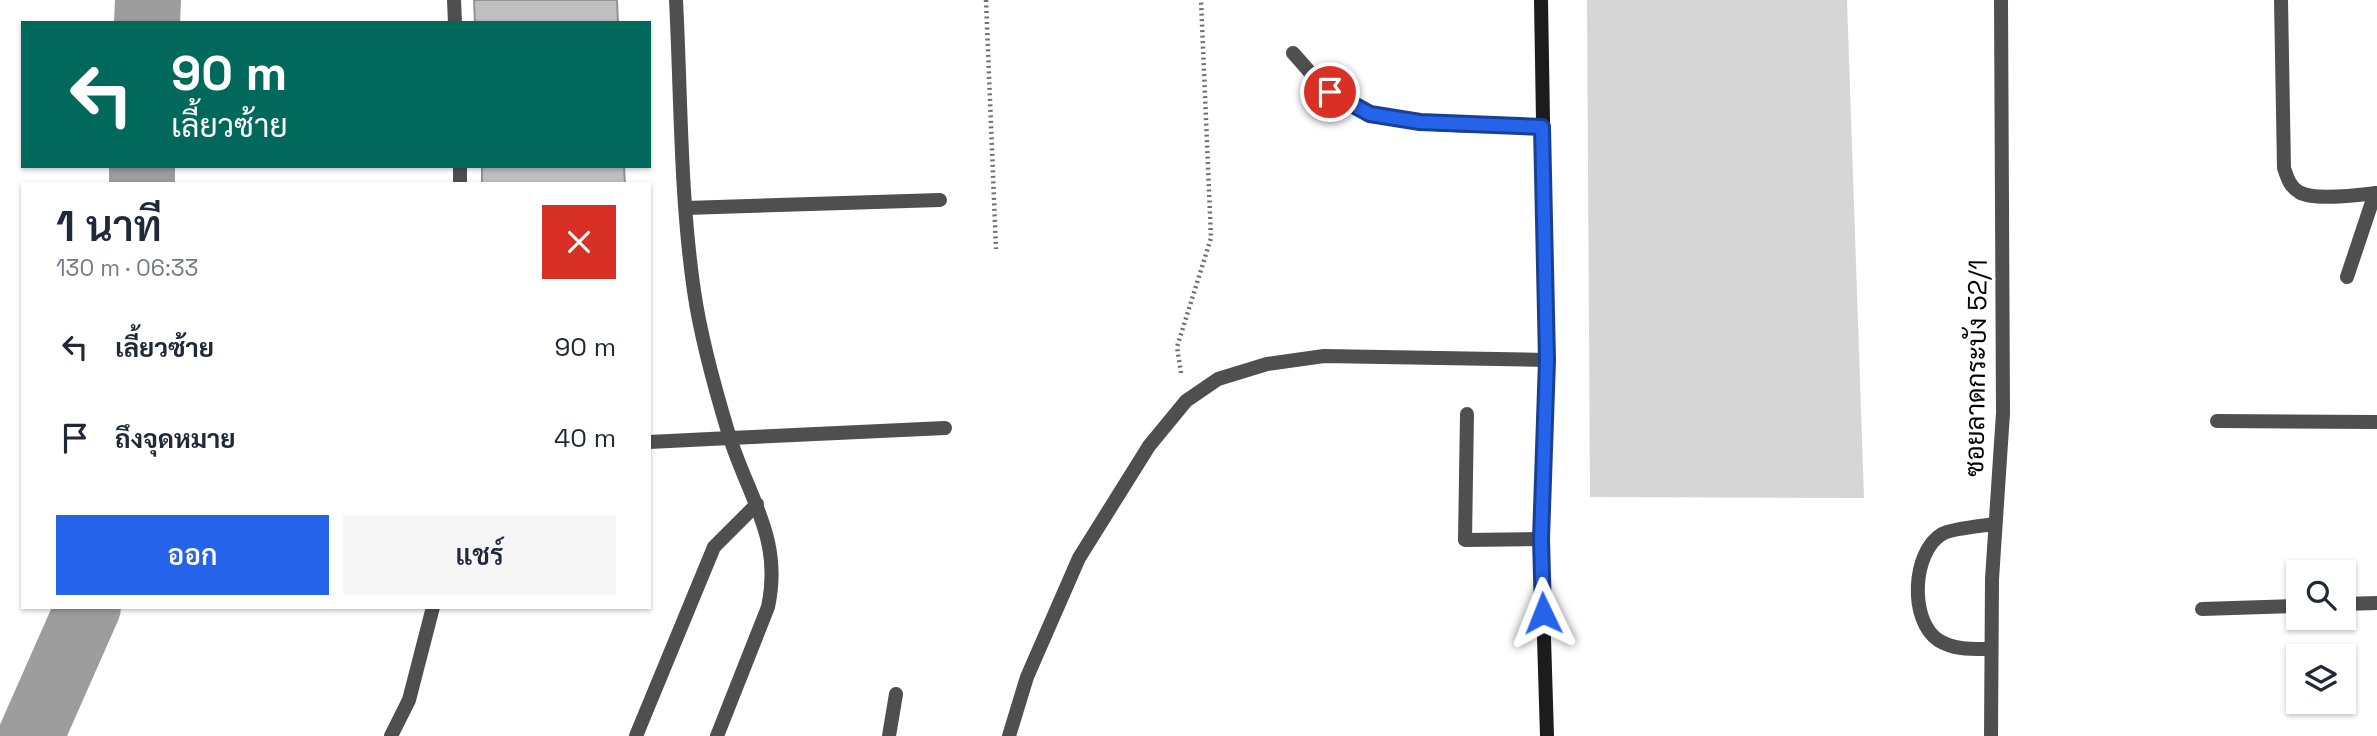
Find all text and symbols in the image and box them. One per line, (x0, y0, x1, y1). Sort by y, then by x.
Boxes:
text: 90 m (171, 42, 287, 104)
icon: left (56, 49, 147, 140)
pin (1300, 62, 1360, 122)
icon: arrive (1311, 73, 1349, 111)
text: เลี้ยวซ้าย (171, 106, 288, 146)
text: 1 นาที (56, 200, 162, 253)
button: close (542, 205, 616, 279)
text: 130 m · 06:33 (56, 253, 199, 283)
street label: ซอยลาดกระบัง 52/1 (1957, 259, 1995, 477)
icon: left (56, 328, 94, 366)
text: 90 m (554, 330, 616, 364)
text: เลี้ยวซ้าย (115, 331, 214, 365)
icon: arrive (56, 419, 94, 457)
text: 40 m (554, 421, 616, 455)
text: ถึงจุดหมาย (115, 422, 236, 456)
button: ออก (56, 515, 329, 595)
button: แชร์ (343, 515, 616, 595)
map controls (2286, 560, 2356, 714)
button: search (2286, 560, 2356, 630)
position arrow (1506, 576, 1580, 650)
button: layers (2286, 644, 2356, 714)

